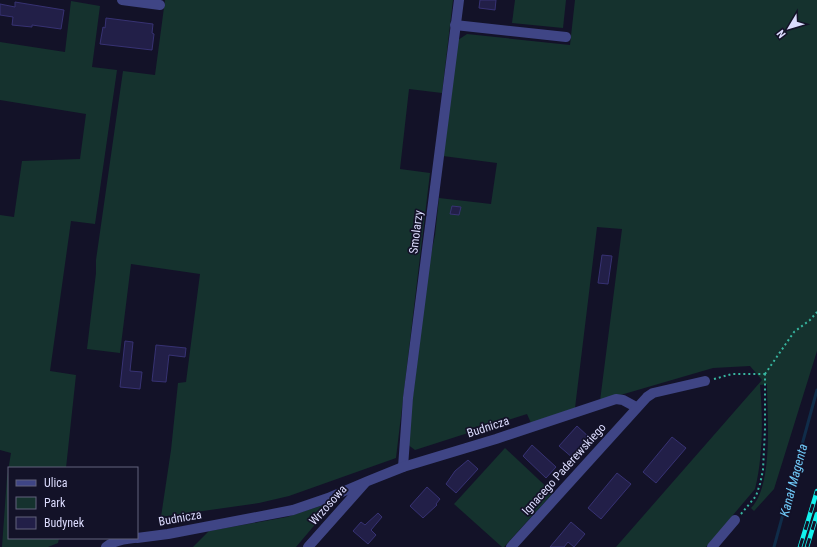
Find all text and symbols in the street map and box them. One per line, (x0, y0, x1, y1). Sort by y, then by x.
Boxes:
north arrow (769, 8, 809, 48)
text: N (774, 27, 789, 41)
street label: Smolarzy (406, 209, 426, 255)
street label: Budnicza (465, 414, 511, 440)
street label: Ignacego Paderewskiego (519, 420, 609, 518)
water label: Kanał Magenta (777, 442, 810, 518)
legend (8, 467, 138, 539)
text: Ulica (44, 476, 68, 490)
street label: Wrzosowa (306, 482, 350, 528)
text: Park (44, 496, 66, 510)
street label: Budnicza (157, 507, 203, 529)
text: Budynek (44, 516, 85, 530)

